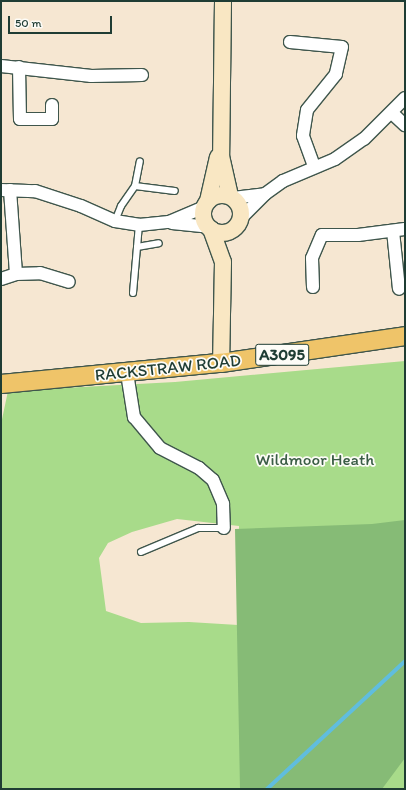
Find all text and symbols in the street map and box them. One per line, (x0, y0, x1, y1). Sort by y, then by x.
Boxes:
scale bar (10, 8, 114, 34)
text: 50 m (15, 16, 41, 30)
road number: A3095 (255, 341, 309, 369)
street label: RACKSTRAW ROAD (94, 350, 242, 386)
park label: Wildmoor Heath (256, 450, 374, 470)

